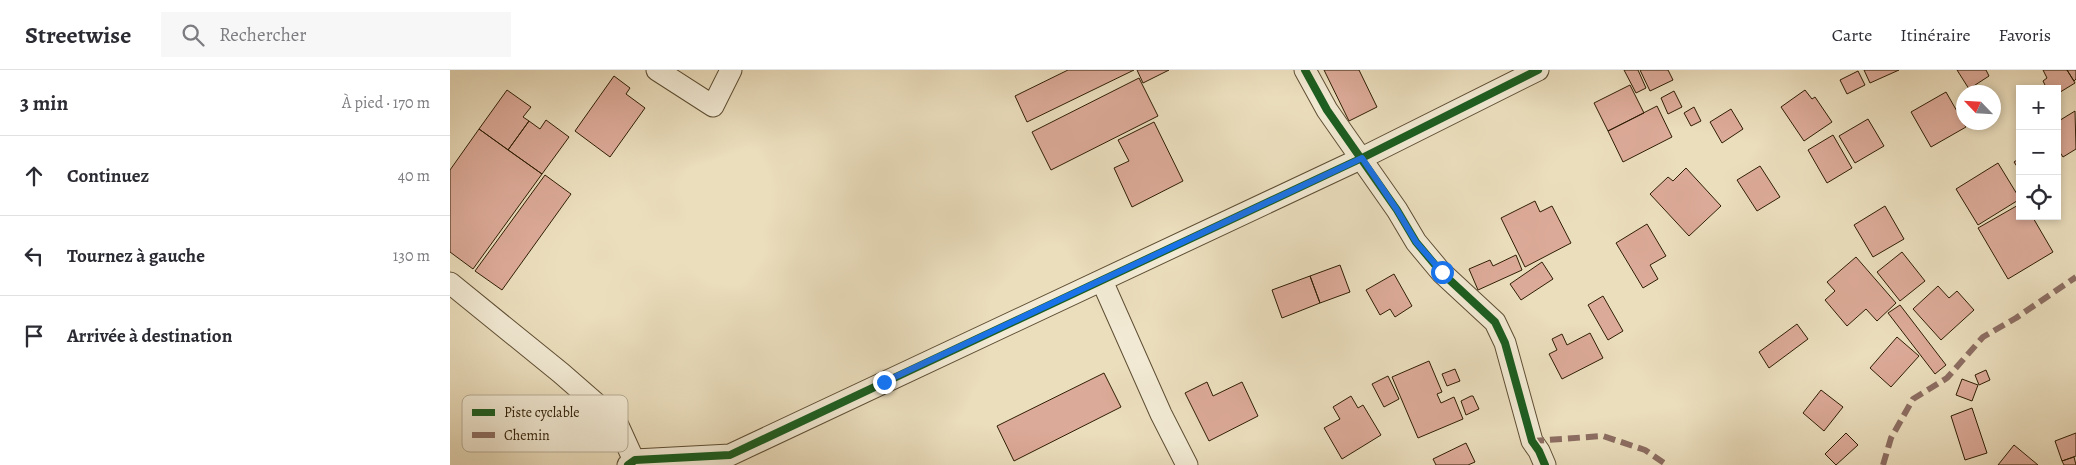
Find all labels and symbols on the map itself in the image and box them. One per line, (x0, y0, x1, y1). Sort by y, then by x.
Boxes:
north arrow (1956, 85, 2001, 130)
route start (1431, 261, 1454, 284)
route end (873, 371, 896, 394)
legend (462, 395, 628, 452)
text: Piste cyclable (504, 403, 579, 422)
text: Chemin (504, 426, 550, 445)

